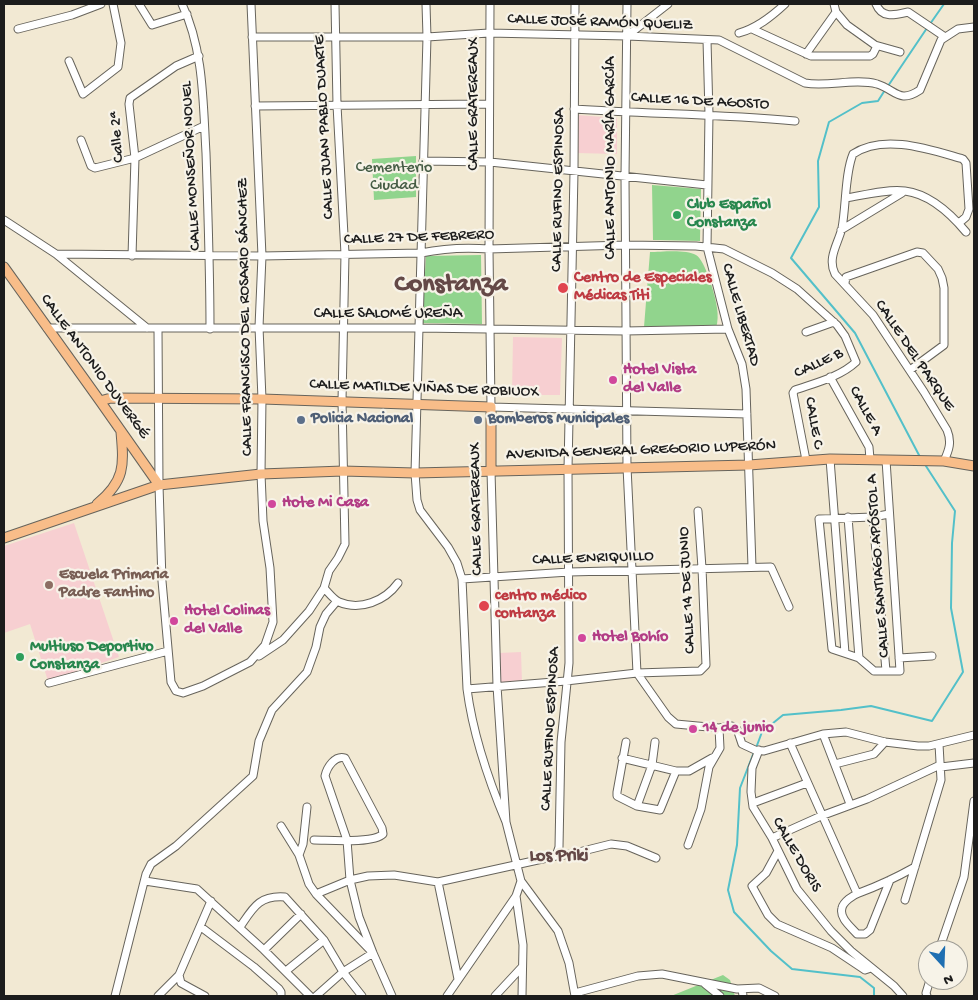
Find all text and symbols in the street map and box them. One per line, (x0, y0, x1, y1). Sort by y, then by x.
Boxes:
street label: CALLE JOSÉ RAMÓN QUELIZ (507, 10, 693, 36)
street label: CALLE JUAN PABLO DUARTE (311, 34, 339, 220)
street label: CALLE GRATEREAUX (465, 37, 485, 171)
street label: CALLE ANTONIO MARÍA GARCÍA (602, 57, 622, 259)
street label: CALLE MONSEÑOR NOUEL (178, 81, 206, 251)
street label: CALLE 16 DE AGOSTO (630, 89, 770, 115)
street label: CALLE RUFINO ESPINOSA (548, 108, 570, 272)
street label: Calle 2ª (107, 111, 129, 163)
park label: Cementerio Ciudad (356, 159, 432, 197)
street label: CALLE FRANCISCO DEL ROSARIO SÁNCHEZ (234, 178, 258, 456)
place label: Club Español Constanza (687, 196, 771, 234)
marker: Club Español Constanza (671, 209, 683, 221)
street label: CALLE 27 DE FEBRERO (343, 226, 495, 250)
street label: CALLE LIBERTAD (716, 261, 764, 369)
place label: Centro de Especiales Médicas Titi (574, 269, 712, 307)
district label: Constanza (395, 270, 507, 302)
marker: Centro de Especiales Médicas Titi (556, 281, 570, 295)
street label: CALLE ANTONIO DUVERGÉ (35, 291, 153, 443)
street label: CALLE DEL PARQUE (870, 297, 958, 415)
street label: CALLE SALOMÉ UREÑA (314, 305, 462, 325)
street label: CALLE B (791, 344, 847, 384)
place label: Hotel Vista del Valle (623, 361, 696, 399)
marker: Hotel Vista del Valle (607, 374, 619, 386)
street label: CALLE MATILDE VIÑAS DE ROBIUOX (309, 375, 539, 403)
street label: CALLE A (844, 383, 886, 439)
street label: CALLE C (799, 396, 827, 450)
place label: Policia Nacional (311, 410, 413, 430)
place label: Bomberos Municipales (488, 410, 629, 430)
marker: Policia Nacional (295, 414, 307, 426)
marker: Bomberos Municipales (472, 414, 484, 426)
street label: AVENIDA GENERAL GREGORIO LUPERÓN (506, 437, 776, 465)
street label: CALLE GRATEREAUX (466, 442, 488, 576)
street label: CALLE SANTIAGO APÓSTOL A (863, 474, 895, 658)
place label: Hote Mi Casa (282, 494, 369, 514)
marker: Hote Mi Casa (266, 498, 278, 510)
street label: CALLE 14 DE JUNIO (675, 526, 701, 654)
street label: CALLE ENRIQUILLO (532, 547, 654, 571)
place label: Escuela Primaria Padre Fantino (59, 566, 168, 604)
marker: Escuela Primaria Padre Fantino (43, 579, 55, 591)
place label: centro médico contanza (495, 587, 587, 625)
marker: centro médico contanza (477, 599, 491, 613)
place label: Hotel Colinas del Valle (184, 602, 270, 640)
marker: Hotel Colinas del Valle (168, 615, 180, 627)
place label: Hotel Bohío (592, 628, 668, 648)
marker: Hotel Bohío (576, 632, 588, 644)
place label: Multiuso Deportivo Constanza (30, 638, 154, 676)
street label: CALLE RUFINO ESPINOSA (537, 647, 565, 811)
marker: Multiuso Deportivo Constanza (14, 651, 26, 663)
place label: 14 de junio (703, 719, 774, 739)
marker: 14 de junio (687, 723, 699, 735)
street label: CALLE DORIS (767, 814, 825, 896)
district label: Los Priki (530, 846, 588, 868)
north arrow (918, 940, 968, 990)
text: N (941, 969, 955, 988)

